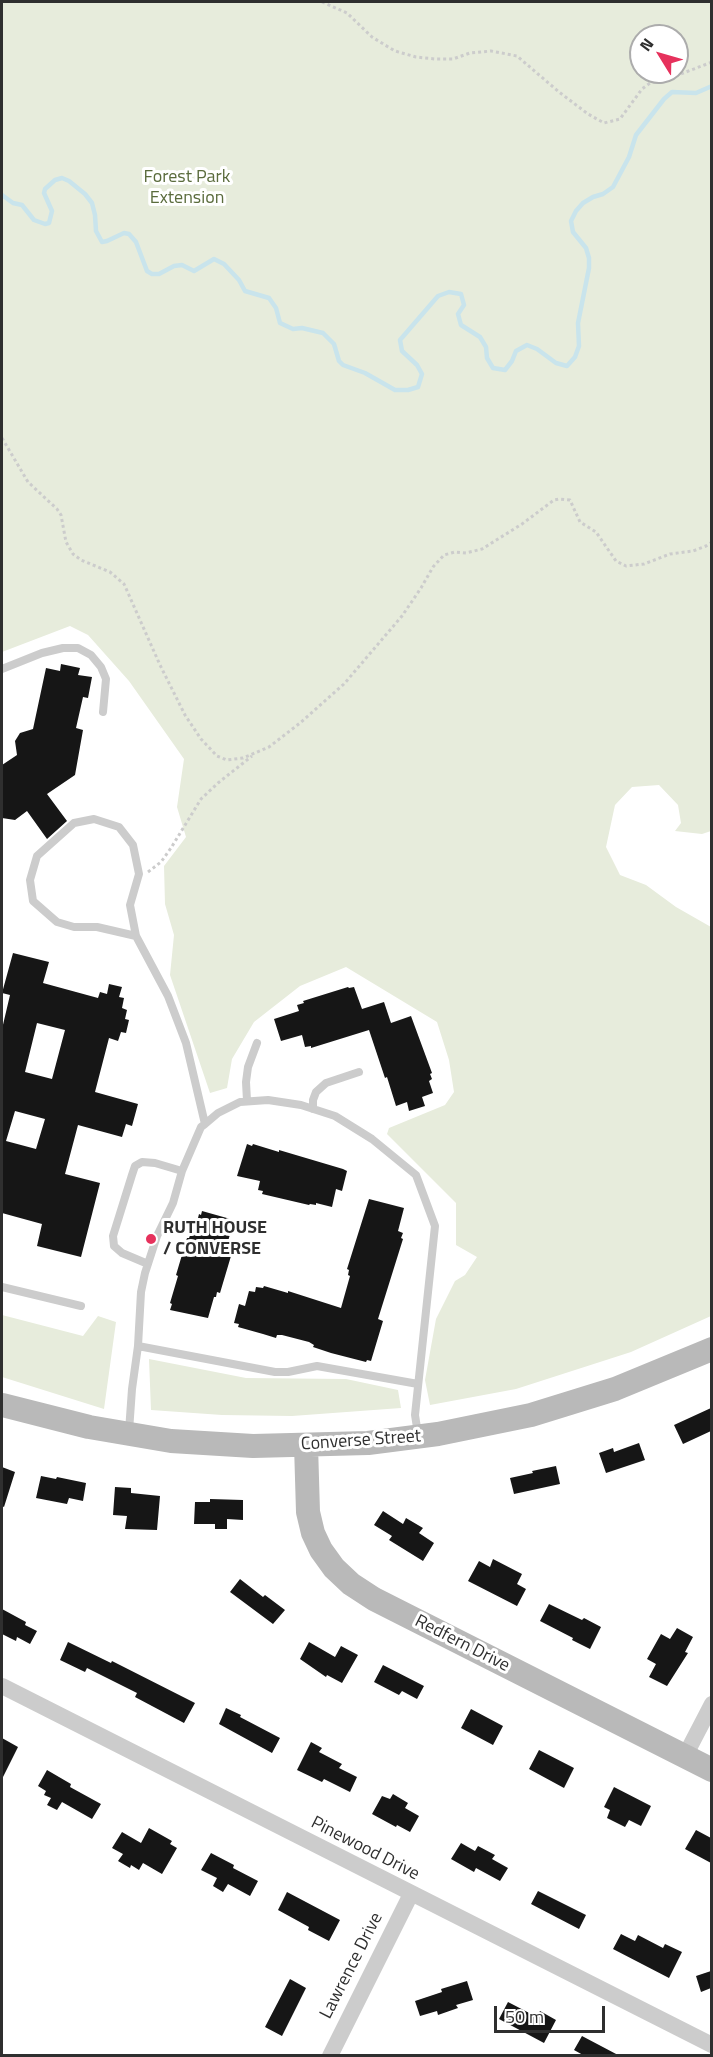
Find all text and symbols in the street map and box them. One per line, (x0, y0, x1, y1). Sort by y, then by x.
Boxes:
north arrow (629, 24, 689, 84)
text: N (633, 33, 659, 56)
park label: Forest Park Extension (144, 167, 230, 210)
place label: RUTH HOUSE / CONVERSE (163, 1218, 267, 1260)
marker: RUTH HOUSE / CONVERSE (144, 1232, 158, 1246)
street label: Converse Street (300, 1426, 422, 1456)
street label: Redfern Drive (411, 1611, 513, 1677)
street label: Pinewood Drive (307, 1812, 423, 1886)
street label: Lawrence Drive (316, 1909, 388, 2023)
scale bar (497, 1994, 608, 2032)
text: 50 m (505, 2003, 544, 2030)

